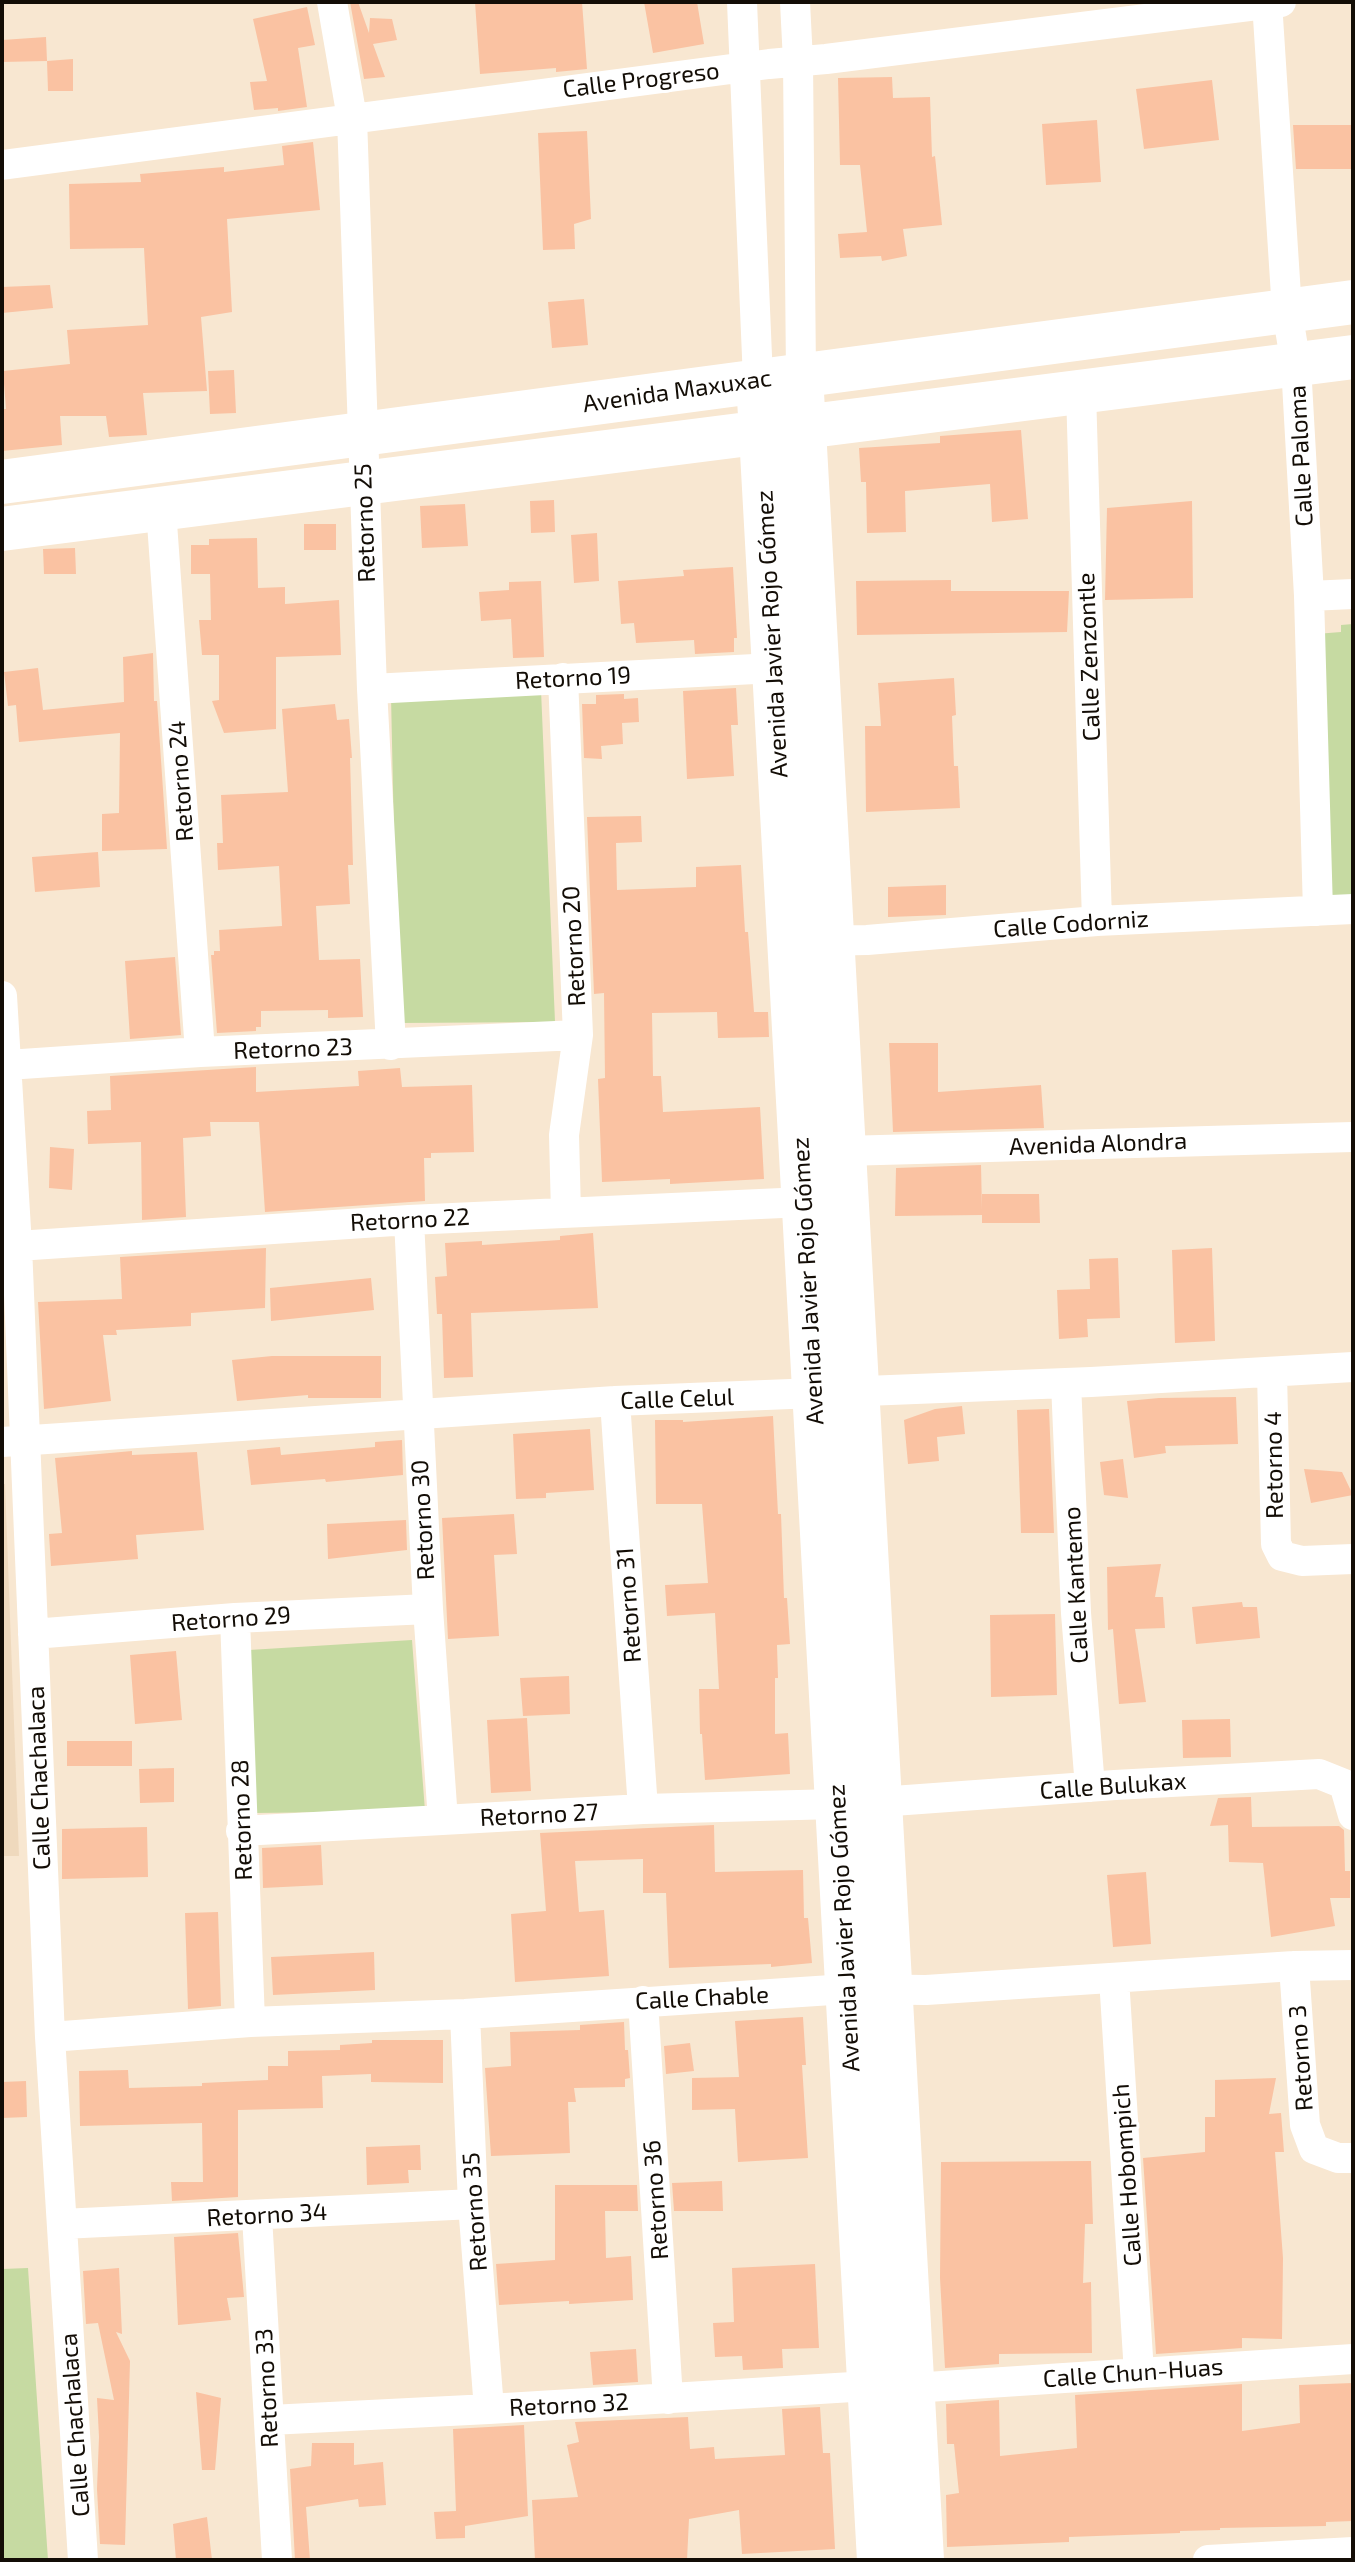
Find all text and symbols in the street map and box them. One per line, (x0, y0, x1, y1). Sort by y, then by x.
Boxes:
street label: Calle Progreso (561, 56, 721, 104)
street label: Avenida Maxuxac (581, 364, 773, 418)
street label: Calle Paloma (1283, 385, 1319, 527)
street label: Retorno 25 (349, 463, 381, 583)
street label: Avenida Javier Rojo Gómez (750, 489, 794, 779)
street label: Calle Zenzontle (1072, 572, 1106, 742)
street label: Retorno 19 (514, 661, 632, 695)
street label: Retorno 24 (162, 720, 200, 842)
street label: Retorno 20 (556, 885, 592, 1007)
street label: Calle Codorniz (992, 904, 1150, 944)
street label: Retorno 23 (233, 1033, 353, 1065)
street label: Avenida Alondra (1008, 1126, 1188, 1162)
street label: Avenida Javier Rojo Gómez (786, 1136, 830, 1426)
street label: Retorno 22 (349, 1202, 471, 1238)
street label: Calle Celul (620, 1383, 734, 1415)
street label: Retorno 4 (1259, 1411, 1289, 1519)
street label: Retorno 30 (405, 1459, 441, 1581)
street label: Calle Kantemo (1058, 1506, 1094, 1664)
street label: Retorno 31 (611, 1546, 647, 1664)
street label: Retorno 29 (170, 1600, 292, 1638)
street label: Calle Chachalaca (21, 1685, 57, 1871)
street label: Retorno 28 (225, 1759, 259, 1881)
street label: Calle Bulukax (1039, 1767, 1187, 1805)
street label: Avenida Javier Rojo Gómez (822, 1783, 866, 2073)
street label: Retorno 27 (479, 1798, 599, 1832)
street label: Calle Chable (634, 1980, 770, 2016)
street label: Retorno 3 (1283, 2004, 1319, 2112)
street label: Calle Hobompich (1106, 2083, 1148, 2267)
street label: Retorno 36 (637, 2139, 675, 2261)
street label: Retorno 35 (456, 2152, 494, 2272)
street label: Retorno 34 (206, 2197, 328, 2233)
street label: Retorno 33 (249, 2328, 285, 2448)
street label: Calle Chachalaca (54, 2332, 96, 2518)
street label: Calle Chun-Huas (1042, 2352, 1224, 2394)
street label: Retorno 32 (508, 2387, 630, 2423)

